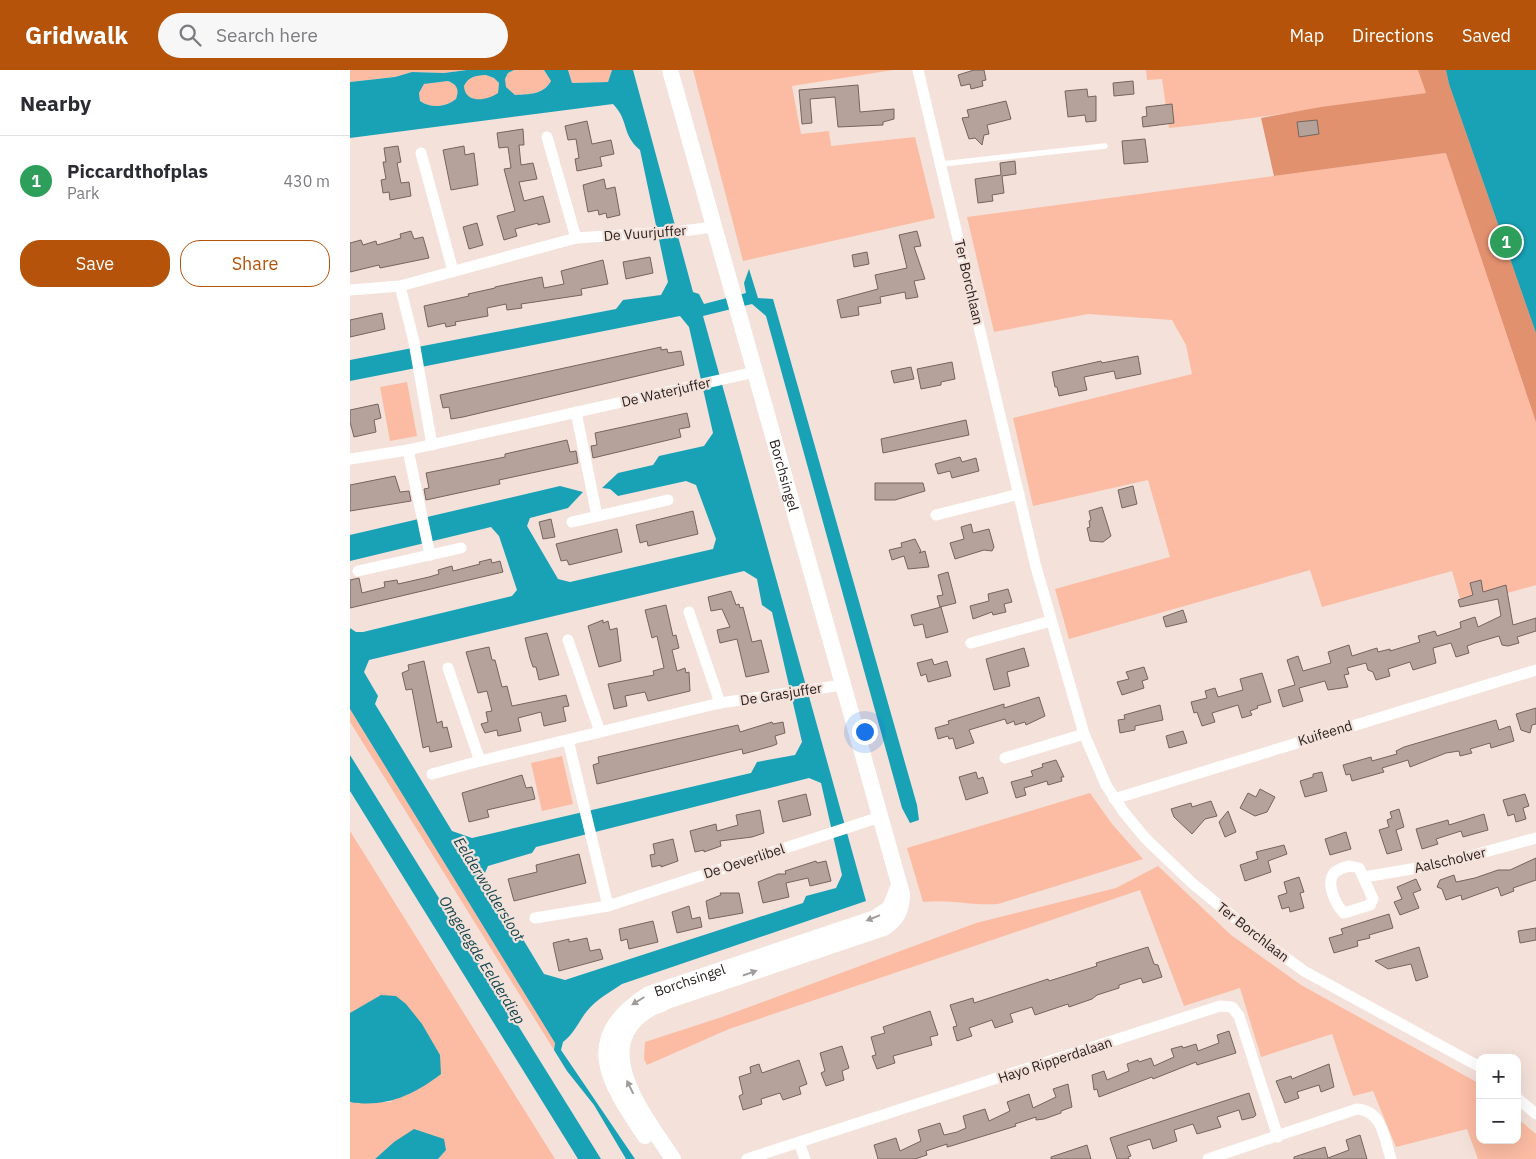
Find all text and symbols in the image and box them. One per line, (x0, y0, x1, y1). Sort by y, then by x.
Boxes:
search box (158, 13, 508, 58)
text: Gridwalk (25, 19, 128, 51)
icon: search (176, 21, 204, 49)
text: Search here (216, 23, 318, 47)
text: Map (1289, 24, 1324, 47)
text: Directions (1352, 24, 1434, 47)
text: Saved (1462, 24, 1511, 47)
text: Nearby (20, 89, 91, 117)
text: Piccardthofplas (67, 159, 208, 183)
text: 1 (31, 171, 41, 191)
text: 430 m (283, 171, 330, 191)
text: Park (67, 183, 99, 203)
street label: De Vuurjuffer (603, 221, 687, 245)
pin: 1 (1490, 223, 1522, 261)
street label: Ter Borchlaan (950, 238, 988, 326)
button: Save (20, 240, 170, 287)
button: Share (180, 240, 330, 287)
street label: De Waterjuffer (620, 373, 712, 411)
street label: Borchsingel (765, 437, 803, 514)
street label: De Grasjuffer (739, 679, 823, 709)
street label: Kuifeend (1296, 716, 1354, 750)
your location (852, 719, 878, 745)
water label: Eelderwoldersloot (450, 833, 530, 945)
street label: De Oeverlibel (701, 839, 787, 883)
street label: Aalscholver (1412, 843, 1488, 877)
water label: Omgelegde Eelderdiep (435, 892, 530, 1028)
street label: Ter Borchlaan (1213, 898, 1293, 966)
one-way arrow (865, 914, 880, 922)
street label: Borchsingel (652, 960, 728, 1001)
one-way arrow (742, 969, 757, 977)
one-way arrow (631, 996, 644, 1006)
street label: Hayo Ripperdalaan (996, 1033, 1114, 1087)
map controls (1476, 1054, 1521, 1144)
button: + (1476, 1054, 1521, 1099)
one-way arrow (626, 1080, 634, 1094)
button: − (1476, 1099, 1521, 1144)

